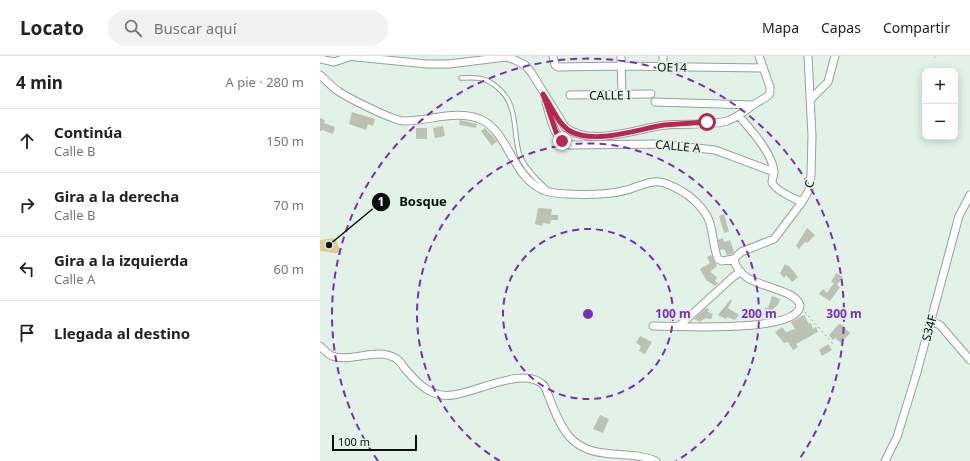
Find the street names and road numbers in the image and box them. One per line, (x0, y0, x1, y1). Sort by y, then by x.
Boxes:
street label: OE14 (657, 58, 687, 76)
street label: CALLE I (589, 86, 631, 104)
street label: CALLE A (655, 136, 702, 156)
street label: C (800, 178, 818, 190)
street label: S34F (917, 313, 941, 343)

